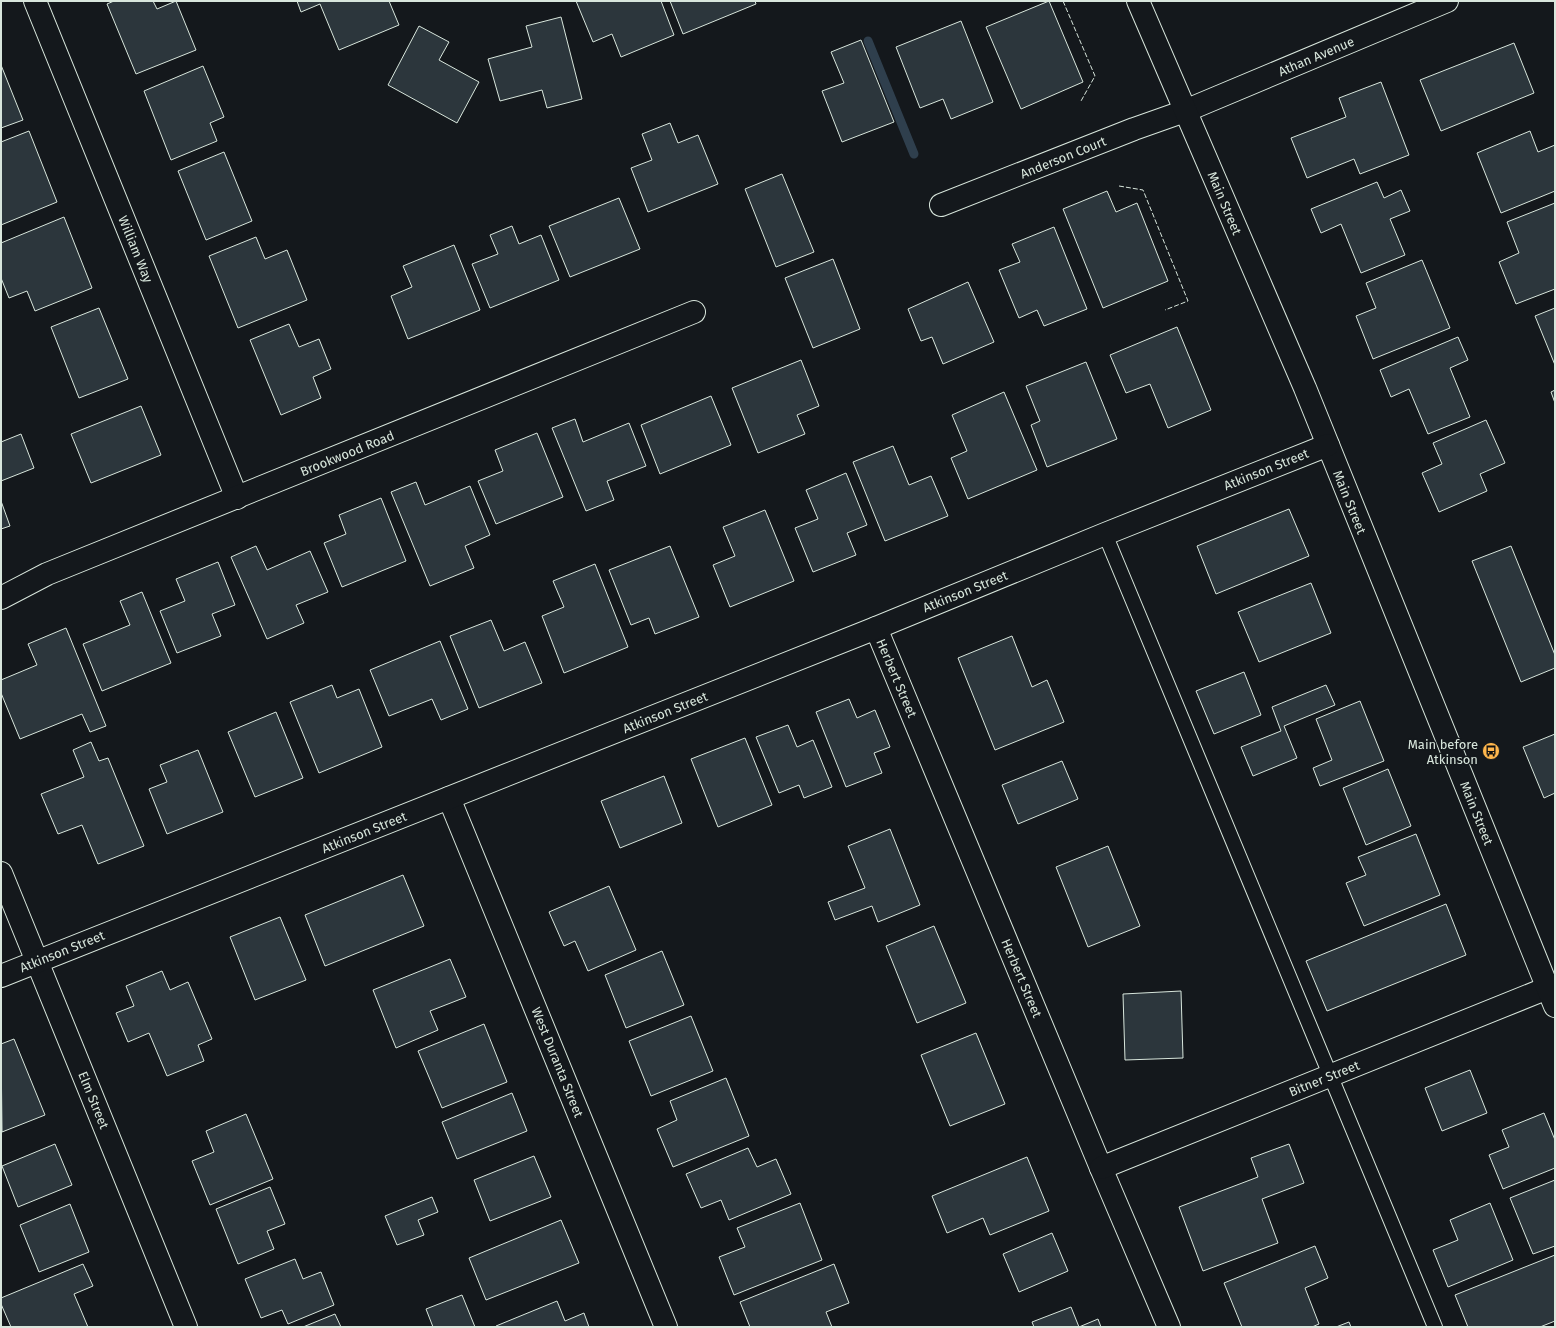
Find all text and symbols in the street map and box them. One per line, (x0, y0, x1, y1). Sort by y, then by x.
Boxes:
street label: Athan Avenue (1276, 34, 1356, 79)
street label: Anderson Court (1018, 133, 1109, 182)
street label: Main Street (1205, 169, 1245, 237)
street label: William Way (115, 213, 156, 285)
street label: Brookwood Road (298, 428, 396, 479)
street label: Atkinson Street (1222, 446, 1311, 493)
street label: Main Street (1330, 468, 1369, 536)
street label: Atkinson Street (921, 568, 1010, 615)
street label: Herbert Street (873, 637, 920, 720)
street label: Atkinson Street (621, 689, 710, 736)
place label: Main before Atkinson (1408, 737, 1478, 767)
bus stop icon: Main before Atkinson (1481, 741, 1501, 761)
street label: Main Street (1457, 779, 1496, 847)
street label: Atkinson Street (320, 809, 409, 856)
street label: Atkinson Street (18, 928, 107, 975)
street label: Herbert Street (998, 937, 1045, 1020)
street label: West Duranta Street (529, 1005, 587, 1120)
street label: Bitner Street (1287, 1057, 1362, 1099)
street label: Elm Street (75, 1069, 112, 1131)

